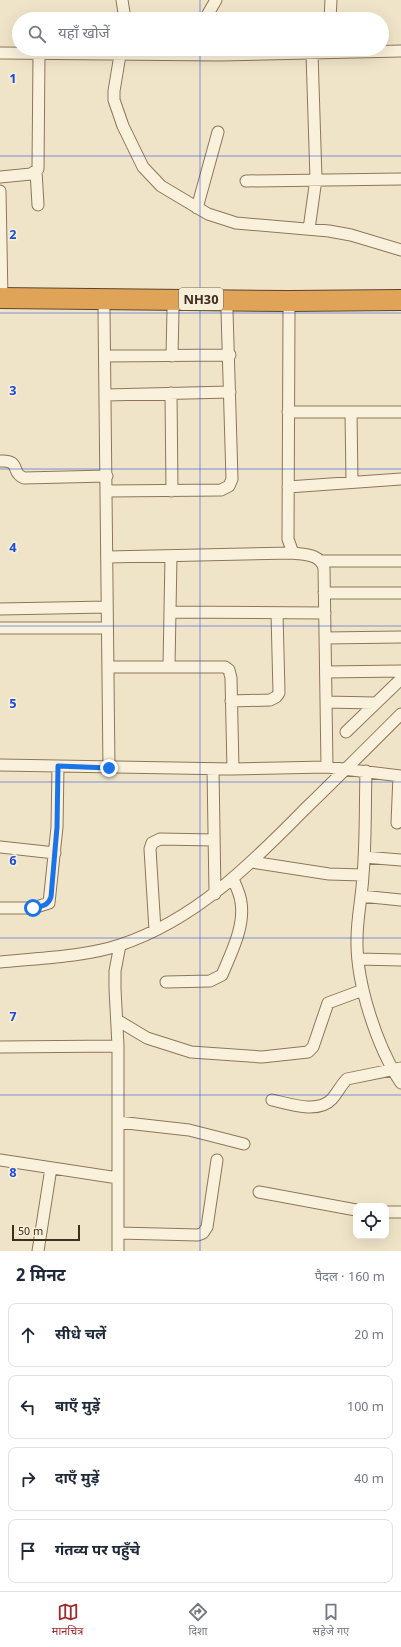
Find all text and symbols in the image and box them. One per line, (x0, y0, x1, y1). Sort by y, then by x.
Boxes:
search box (12, 12, 389, 56)
icon: search (26, 23, 48, 45)
text: यहाँ खोजें (58, 25, 110, 44)
text: 1 (9, 71, 17, 88)
text: 2 (9, 227, 17, 244)
road number: NH30 (179, 288, 223, 310)
text: 3 (9, 383, 17, 400)
text: 4 (9, 540, 17, 557)
text: 5 (9, 696, 17, 713)
route end (100, 759, 118, 777)
text: 6 (9, 853, 17, 870)
route start (24, 899, 42, 917)
text: 7 (9, 1009, 17, 1026)
text: 8 (9, 1165, 17, 1182)
map controls (353, 1203, 389, 1239)
button: locate (353, 1203, 389, 1239)
scale bar (12, 1223, 80, 1242)
text: 50 m (18, 1225, 43, 1239)
text: 2 मिनट (16, 1266, 66, 1288)
text: पैदल · 160 m (315, 1269, 385, 1286)
icon: ahead (17, 1324, 39, 1346)
text: सीधे चलें (55, 1326, 106, 1345)
text: 20 m (354, 1327, 384, 1344)
icon: left (17, 1396, 39, 1418)
text: बाएँ मुड़ें (55, 1398, 100, 1417)
text: 100 m (347, 1399, 384, 1416)
icon: right (17, 1468, 39, 1490)
text: दाएँ मुड़ें (55, 1470, 99, 1489)
text: 40 m (354, 1471, 384, 1488)
icon: arrive (17, 1540, 39, 1562)
text: गंतव्य पर पहुँचे (55, 1542, 140, 1561)
tab: मानचित्र (52, 1601, 83, 1639)
tab: दिशा (187, 1601, 209, 1639)
tab: सहेजे गए (313, 1601, 349, 1639)

